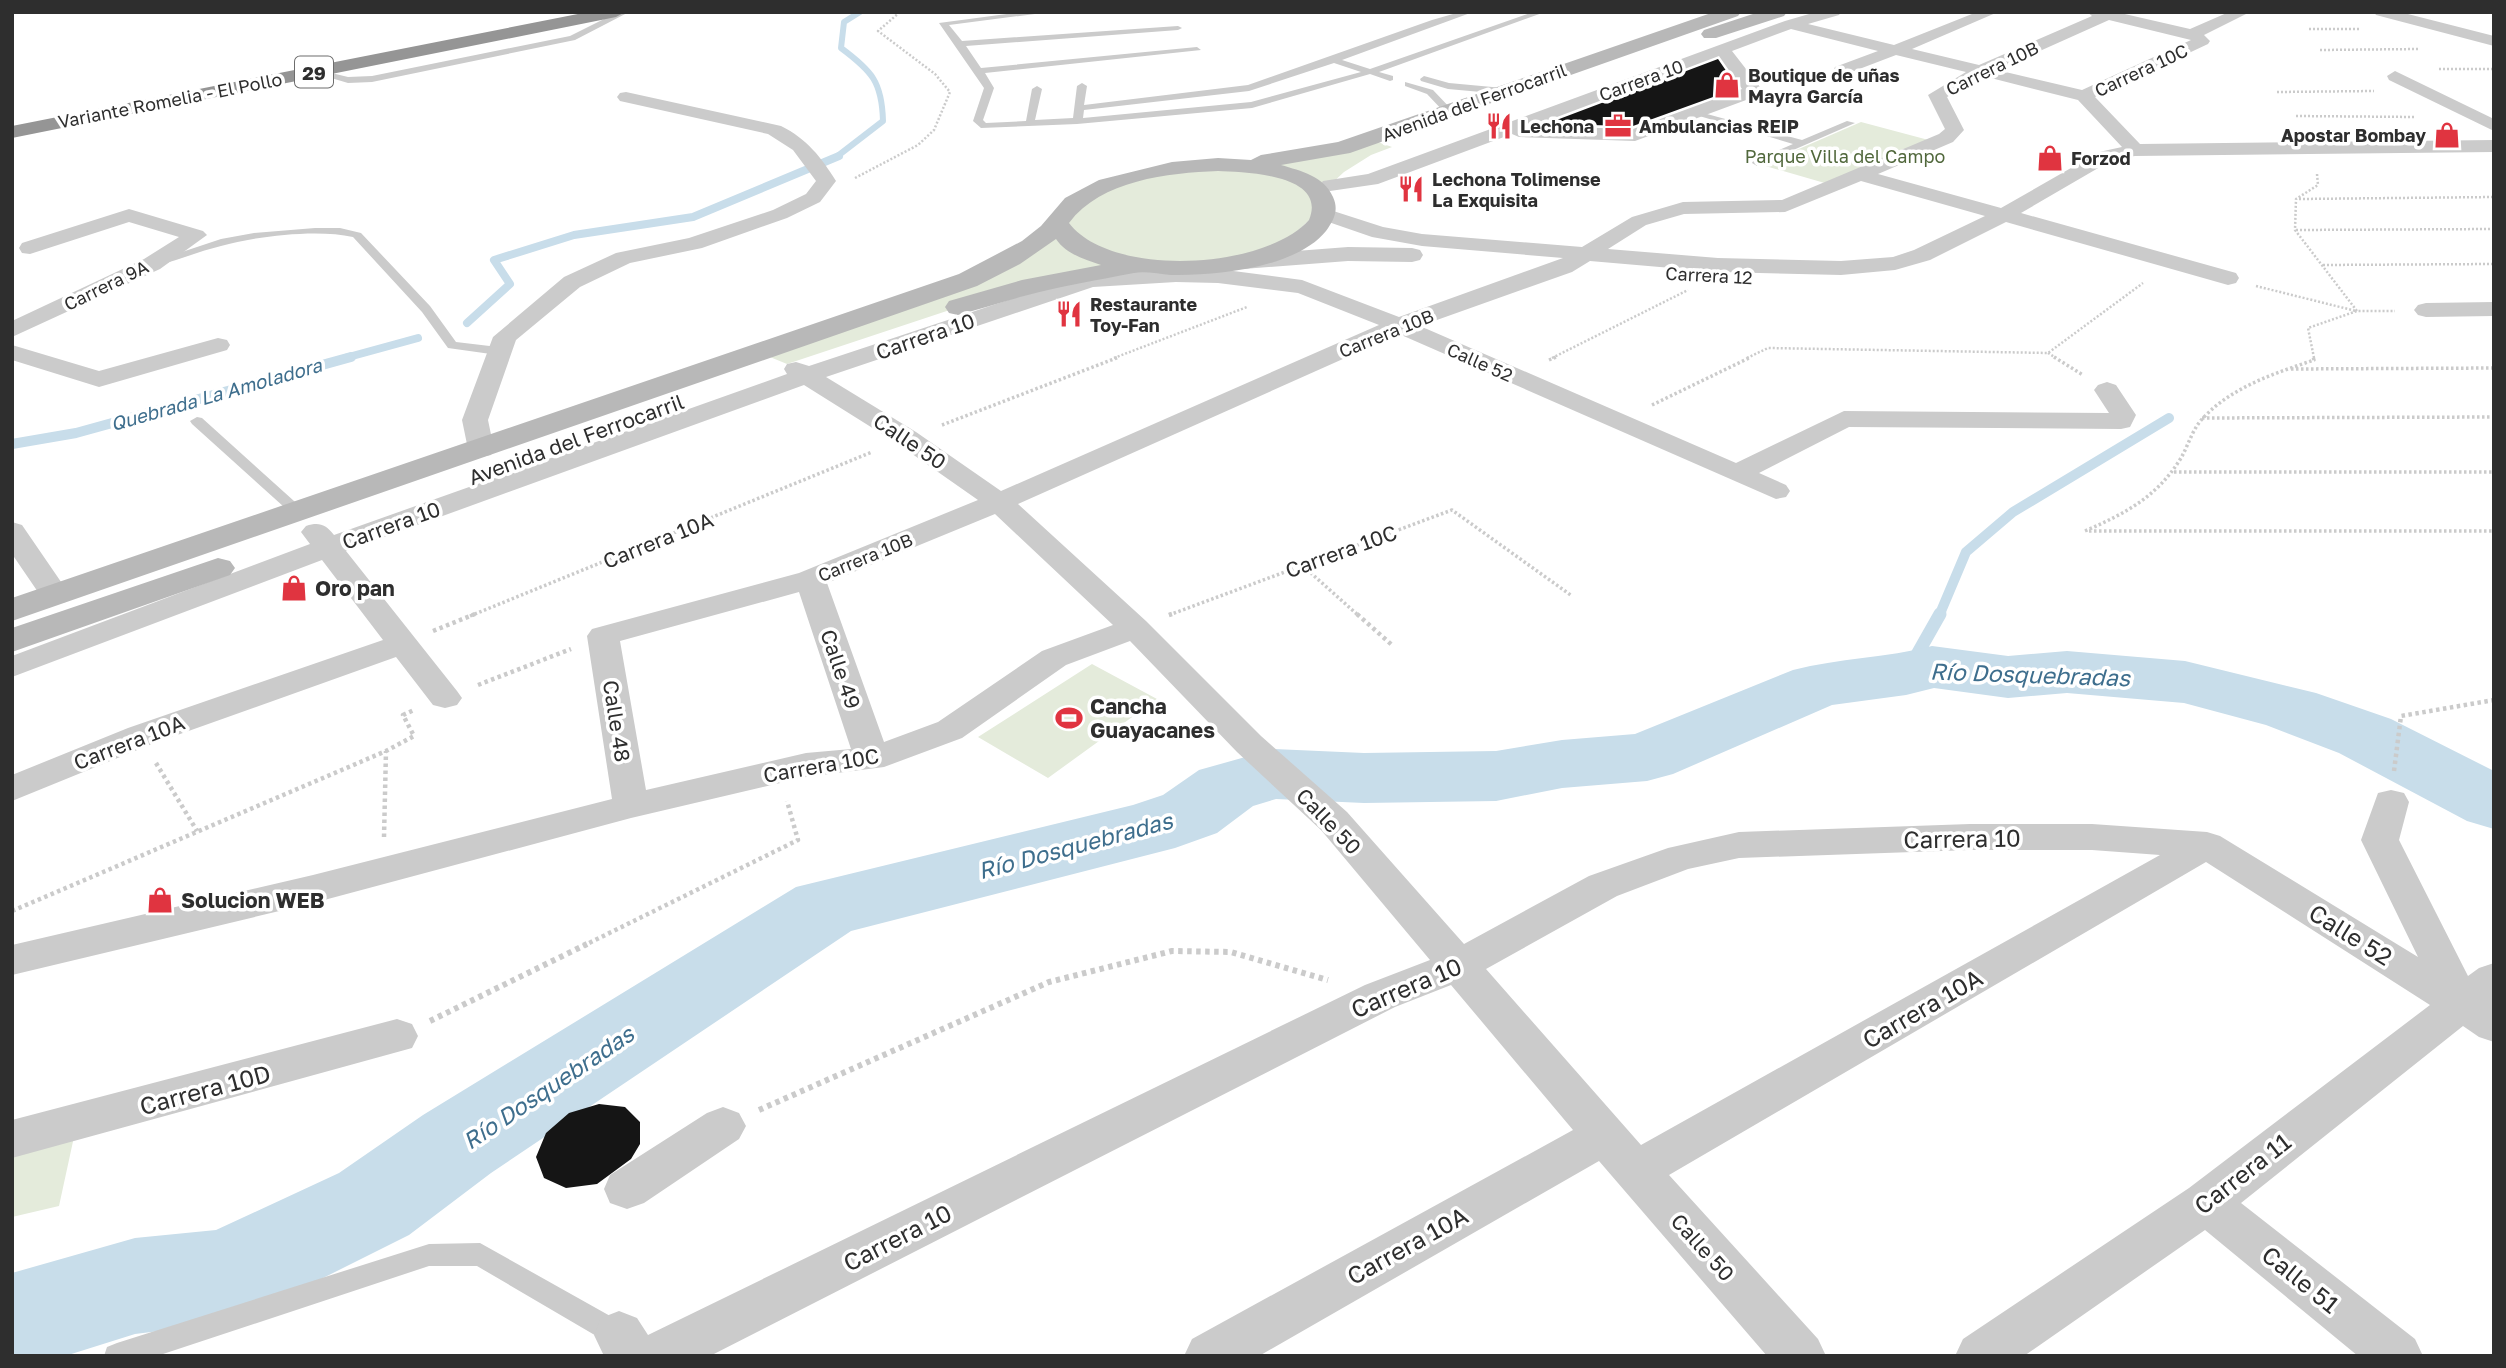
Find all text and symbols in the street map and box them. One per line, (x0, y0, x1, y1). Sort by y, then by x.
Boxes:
street label: Carrera 10B (1942, 36, 2042, 100)
street label: Carrera 10C (2091, 39, 2191, 101)
street label: Carrera 10 (1596, 55, 1686, 105)
road number: 29 (295, 57, 333, 88)
street label: Avenida del Ferrocarril (1379, 58, 1570, 146)
place label: Boutique de uñas Mayra García (1748, 64, 1900, 107)
street label: Variante Romelia - El Pollo (56, 67, 284, 133)
shop icon: Boutique de uñas Mayra García (1712, 70, 1742, 100)
restaurant icon: Lechona (1484, 111, 1514, 141)
office icon: Ambulancias REIP (1603, 111, 1633, 141)
place label: Lechona (1520, 115, 1594, 137)
place label: Ambulancias REIP (1639, 115, 1799, 137)
shop icon: Apostar Bombay (2432, 120, 2462, 150)
place label: Apostar Bombay (2281, 124, 2426, 146)
shop icon: Forzod (2035, 143, 2065, 173)
park label: Parque Villa del Campo (1745, 145, 1945, 167)
place label: Forzod (2071, 147, 2131, 169)
place label: Lechona Tolimense La Exquisita (1432, 168, 1601, 211)
restaurant icon: Lechona Tolimense La Exquisita (1396, 174, 1426, 204)
street label: Carrera 9A (60, 255, 152, 315)
street label: Carrera 12 (1665, 262, 1753, 288)
place label: Restaurante Toy-Fan (1090, 293, 1197, 336)
restaurant icon: Restaurante Toy-Fan (1054, 299, 1084, 329)
street label: Carrera 10B (1335, 304, 1437, 362)
street label: Carrera 10 (872, 307, 978, 365)
street label: Calle 52 (1444, 338, 1516, 386)
water label: Quebrada La Amoladora (108, 352, 325, 435)
street label: Avenida del Ferrocarril (465, 388, 687, 490)
street label: Calle 50 (869, 407, 951, 475)
street label: Carrera 10 (338, 495, 444, 555)
street label: Carrera 10A (599, 506, 717, 574)
street label: Carrera 10C (1282, 519, 1400, 583)
street label: Carrera 10B (814, 528, 916, 586)
shop icon: Oro pan (279, 573, 309, 603)
place label: Oro pan (315, 575, 395, 601)
street label: Calle 49 (815, 626, 867, 712)
water label: Río Dosquebradas (1930, 657, 2131, 692)
street label: Calle 48 (598, 678, 636, 764)
place label: Cancha Guayacanes (1090, 693, 1215, 743)
sports icon: Cancha Guayacanes (1054, 703, 1084, 733)
street label: Carrera 10A (70, 709, 188, 775)
street label: Carrera 10C (761, 742, 881, 788)
street label: Calle 50 (1291, 782, 1367, 860)
water label: Río Dosquebradas (975, 805, 1176, 884)
street label: Carrera 10 (1903, 822, 2021, 854)
shop icon: Solucion WEB (145, 885, 175, 915)
place label: Solucion WEB (181, 887, 325, 913)
street label: Calle 52 (2304, 897, 2398, 971)
street label: Carrera 10 (1346, 951, 1466, 1023)
street label: Carrera 10A (1857, 962, 1987, 1054)
water label: Río Dosquebradas (457, 1019, 639, 1155)
street label: Carrera 10D (136, 1058, 274, 1120)
street label: Carrera 11 (2188, 1126, 2296, 1220)
street label: Carrera 10 (838, 1197, 956, 1277)
street label: Carrera 10A (1342, 1200, 1472, 1290)
street label: Calle 50 (1666, 1208, 1740, 1286)
street label: Calle 51 (2257, 1239, 2345, 1319)

